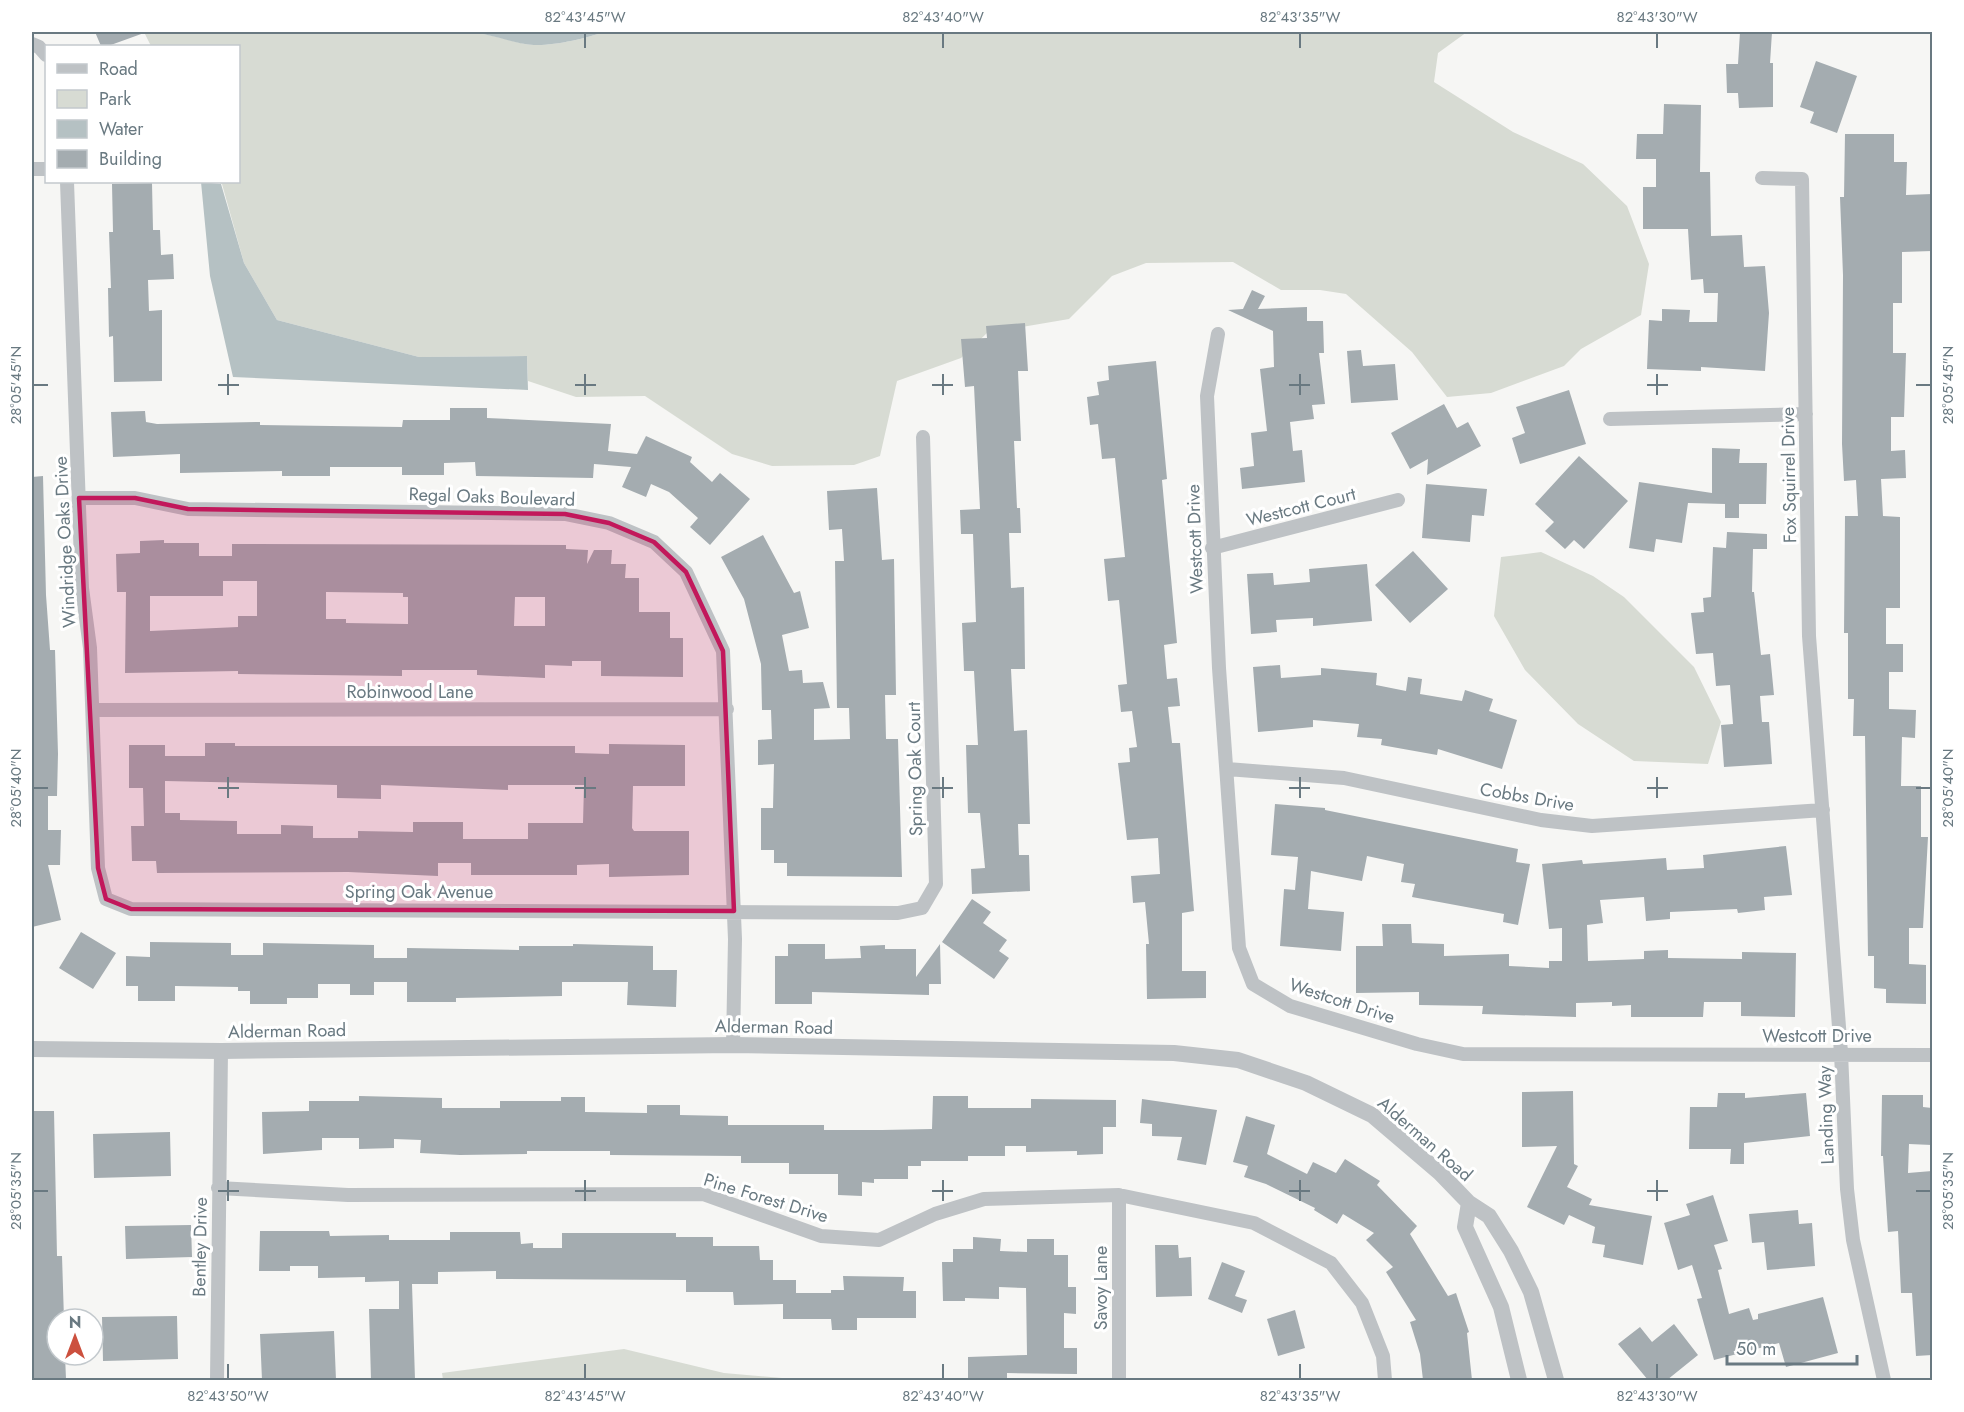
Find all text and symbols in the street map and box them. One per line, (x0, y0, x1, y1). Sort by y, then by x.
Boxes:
text: 82°43'45"W (544, 6, 626, 28)
text: 82°43'40"W (902, 6, 984, 28)
text: 82°43'35"W (1260, 6, 1340, 28)
text: 82°43'30"W (1616, 6, 1698, 28)
legend (45, 45, 240, 183)
text: Road (99, 56, 138, 82)
text: Park (99, 86, 131, 112)
text: Water (99, 116, 144, 142)
text: Building (99, 146, 162, 172)
text: 28°05'45"N (5, 346, 27, 424)
text: 28°05'45"N (1937, 346, 1959, 424)
street label: Fox Squirrel Drive (1775, 407, 1803, 543)
street label: Windridge Oaks Drive (48, 456, 82, 628)
street label: Regal Oaks Boulevard (408, 481, 576, 513)
street label: Westcott Court (1244, 481, 1359, 533)
street label: Westcott Drive (1180, 484, 1210, 594)
street label: Robinwood Lane (347, 679, 473, 705)
street label: Spring Oak Court (901, 701, 929, 836)
text: 28°05'40"N (5, 749, 27, 827)
text: 28°05'40"N (1937, 749, 1959, 827)
street label: Cobbs Drive (1478, 776, 1576, 818)
street label: Spring Oak Avenue (345, 879, 493, 905)
street label: Westcott Drive (1286, 972, 1398, 1030)
street label: Alderman Road (715, 1013, 833, 1041)
street label: Alderman Road (228, 1017, 346, 1045)
street label: Westcott Drive (1762, 1023, 1872, 1049)
street label: Landing Way (1811, 1065, 1841, 1165)
street label: Alderman Road (1372, 1090, 1478, 1188)
text: 28°05'35"N (5, 1152, 27, 1230)
text: 28°05'35"N (1937, 1152, 1959, 1230)
street label: Pine Forest Drive (700, 1167, 832, 1229)
street label: Bentley Drive (186, 1197, 214, 1297)
street label: Savoy Lane (1088, 1246, 1114, 1330)
north arrow (45, 1307, 105, 1367)
text: N (69, 1311, 81, 1334)
scale bar (1727, 1328, 1858, 1366)
text: 50 m (1736, 1336, 1776, 1362)
text: 82°43'50"W (187, 1385, 269, 1407)
text: 82°43'45"W (544, 1385, 626, 1407)
text: 82°43'40"W (902, 1385, 984, 1407)
text: 82°43'35"W (1260, 1385, 1340, 1407)
text: 82°43'30"W (1616, 1385, 1698, 1407)

